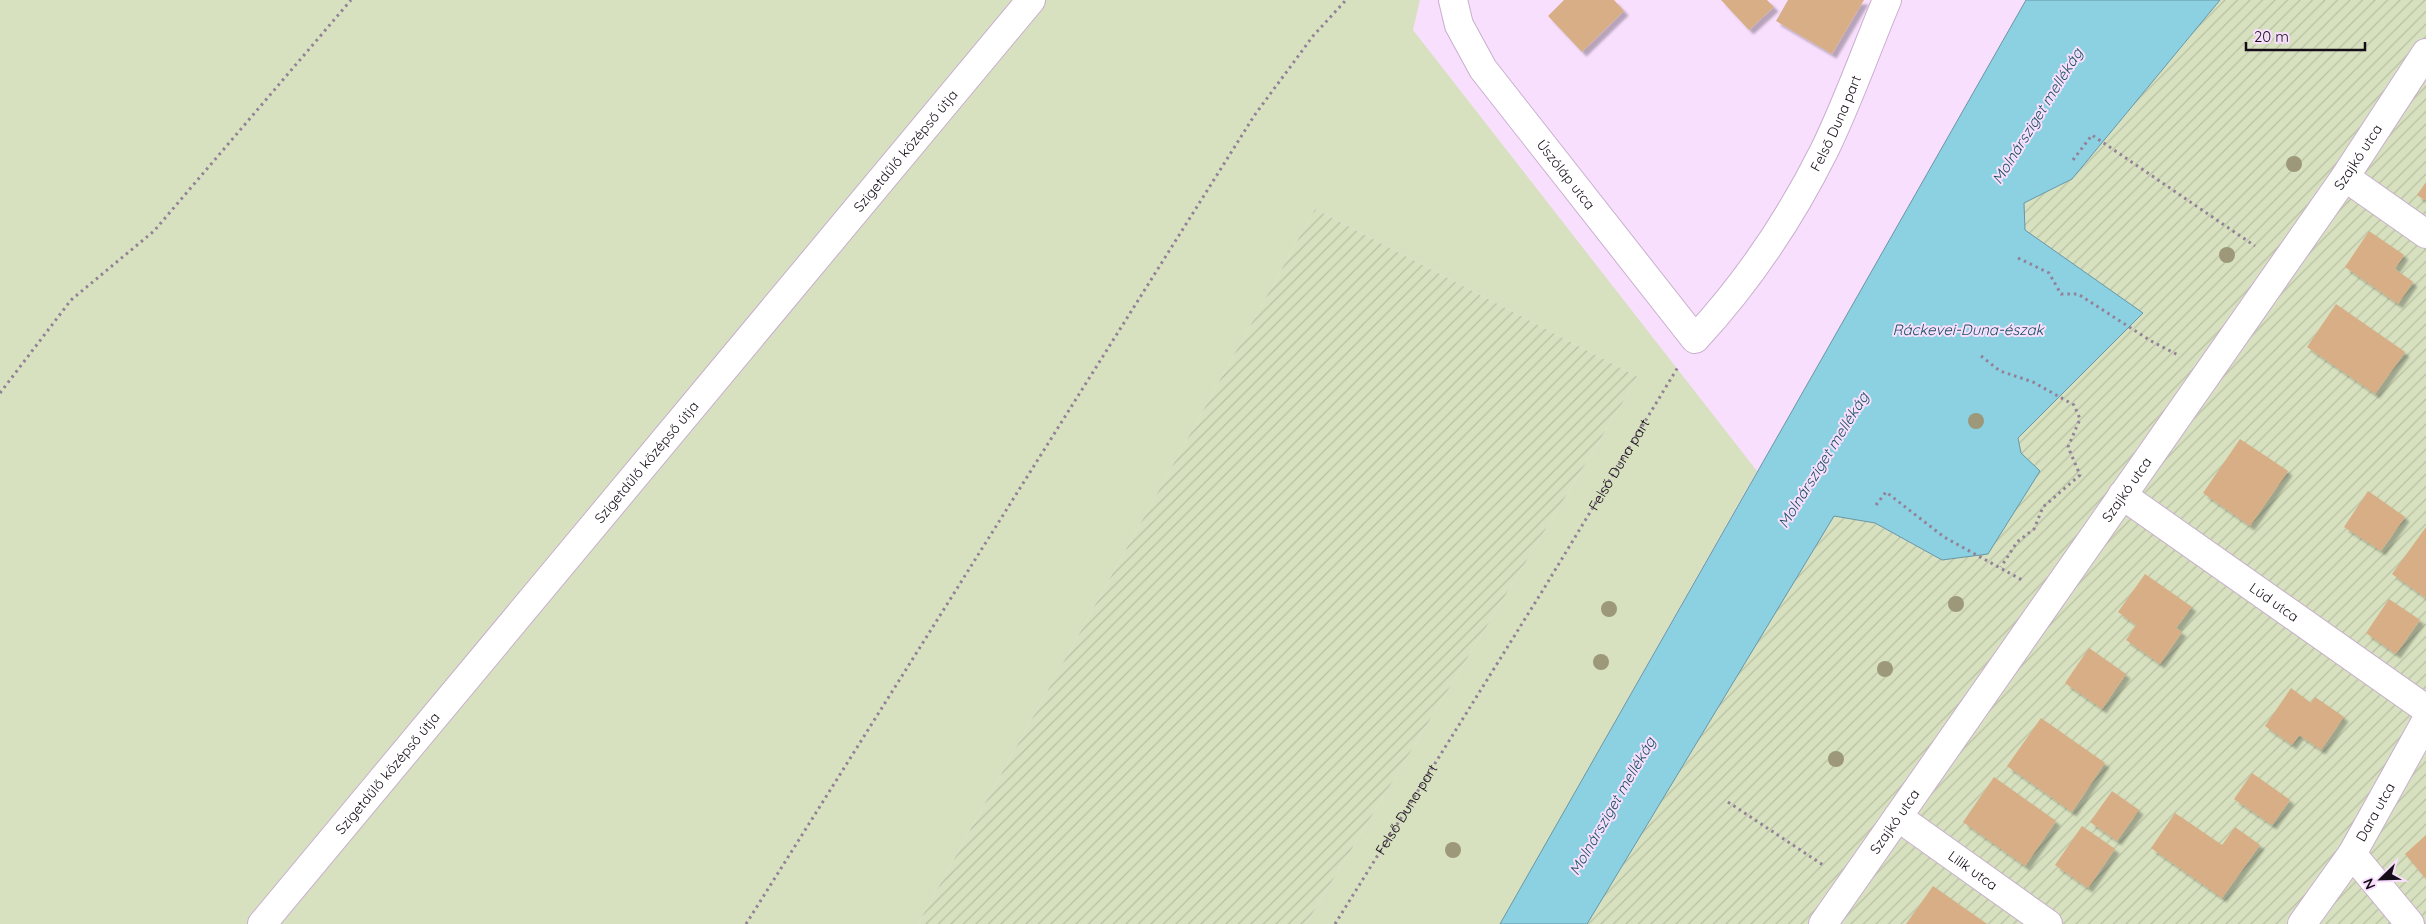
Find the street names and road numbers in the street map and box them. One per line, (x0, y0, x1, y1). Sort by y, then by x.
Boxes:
street label: Felső Duna part (1806, 72, 1865, 174)
street label: Szigetdűlő középső útja (849, 86, 962, 216)
street label: Szajkó utca (2330, 121, 2386, 194)
street label: Úszóláp utca (1533, 136, 1599, 213)
street label: Szigetdűlő középső útja (590, 397, 702, 527)
street label: Felső Duna part (1584, 416, 1653, 514)
street label: Szajkó utca (2098, 454, 2155, 525)
street label: Lúd utca (2246, 579, 2302, 626)
street label: Szigetdűlő középső útja (331, 709, 443, 838)
street label: Felső Duna part (1371, 761, 1441, 858)
street label: Dara utca (2352, 780, 2399, 845)
street label: Szajkó utca (1866, 786, 1923, 857)
street label: Lilik utca (1945, 847, 2001, 894)

